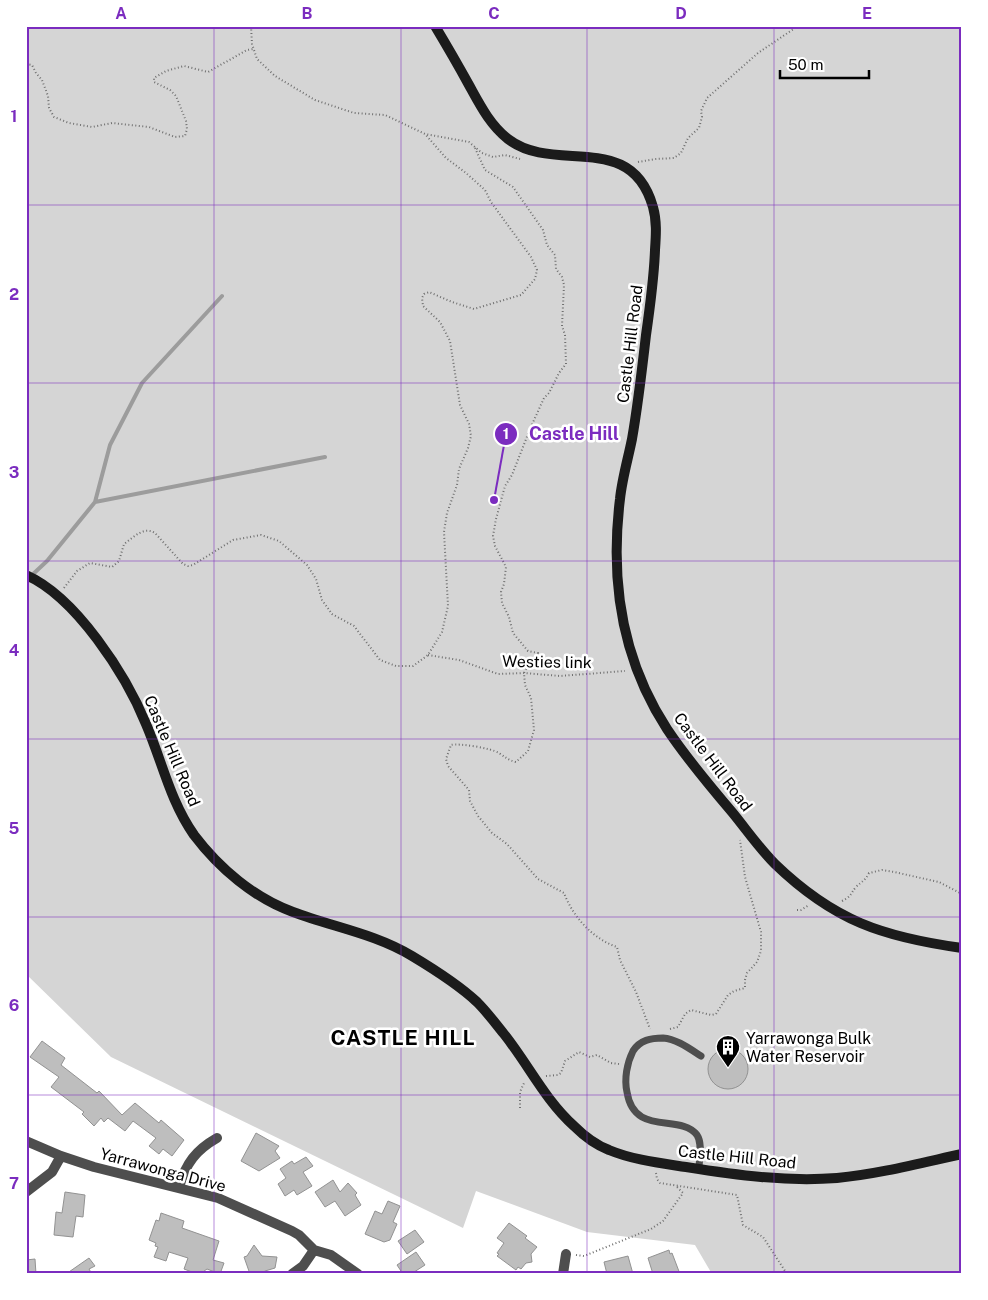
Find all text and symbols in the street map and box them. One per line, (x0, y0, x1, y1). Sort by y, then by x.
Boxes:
text: A (115, 4, 127, 23)
text: B (302, 4, 313, 23)
text: C (488, 4, 500, 23)
text: D (675, 4, 687, 23)
text: E (862, 4, 872, 23)
scale bar (780, 48, 869, 80)
text: 50 m (788, 56, 823, 73)
text: 1 (11, 107, 17, 126)
street label: Castle Hill Road (613, 284, 647, 404)
text: 2 (9, 285, 19, 304)
callout: Castle Hill (494, 417, 629, 450)
text: Castle Hill (529, 423, 619, 444)
text: 1 (503, 425, 509, 442)
text: 3 (9, 463, 19, 482)
text: 4 (9, 641, 20, 660)
street label: Westies link (502, 652, 592, 672)
street label: Castle Hill Road (140, 693, 204, 809)
street label: Castle Hill Road (670, 709, 756, 815)
text: 5 (9, 819, 20, 838)
text: 6 (9, 996, 19, 1015)
district label: CASTLE HILL (330, 1025, 476, 1050)
place label: Yarrawonga Bulk Water Reservoir (746, 1029, 871, 1066)
building icon: Yarrawonga Bulk Water Reservoir (715, 1034, 741, 1068)
street label: Castle Hill Road (677, 1141, 797, 1173)
street label: Yarrawonga Drive (98, 1144, 228, 1196)
text: 7 (9, 1174, 19, 1193)

